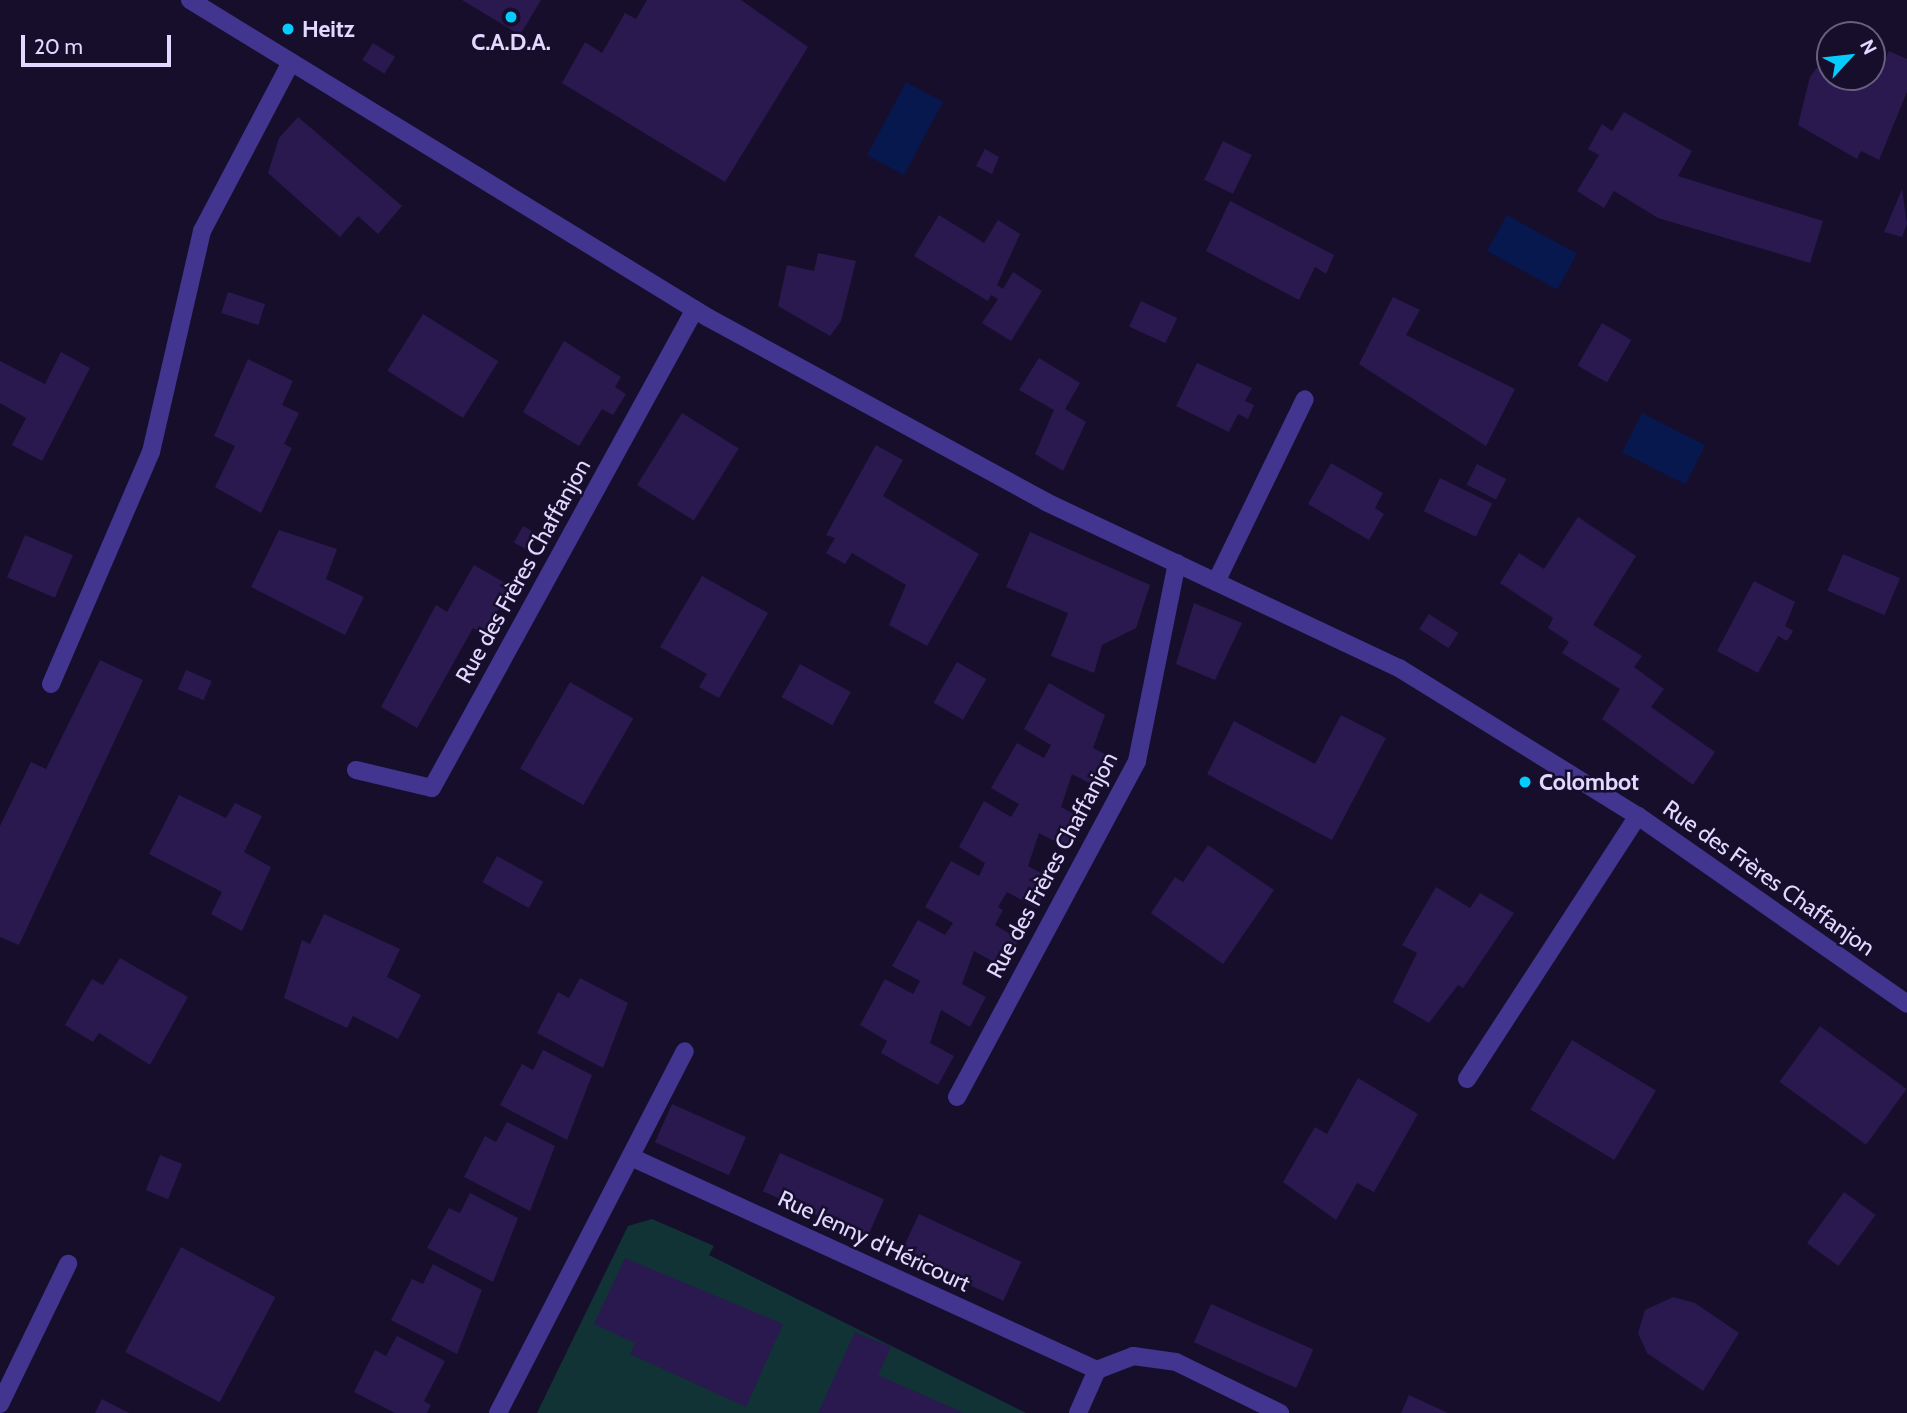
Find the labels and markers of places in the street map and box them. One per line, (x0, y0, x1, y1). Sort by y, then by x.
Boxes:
marker: C.A.D.A. (503, 9, 519, 25)
place label: Heitz (302, 15, 355, 43)
marker: Heitz (280, 21, 296, 37)
place label: C.A.D.A. (471, 28, 551, 56)
place label: Colombot (1539, 768, 1639, 796)
marker: Colombot (1517, 774, 1533, 790)

